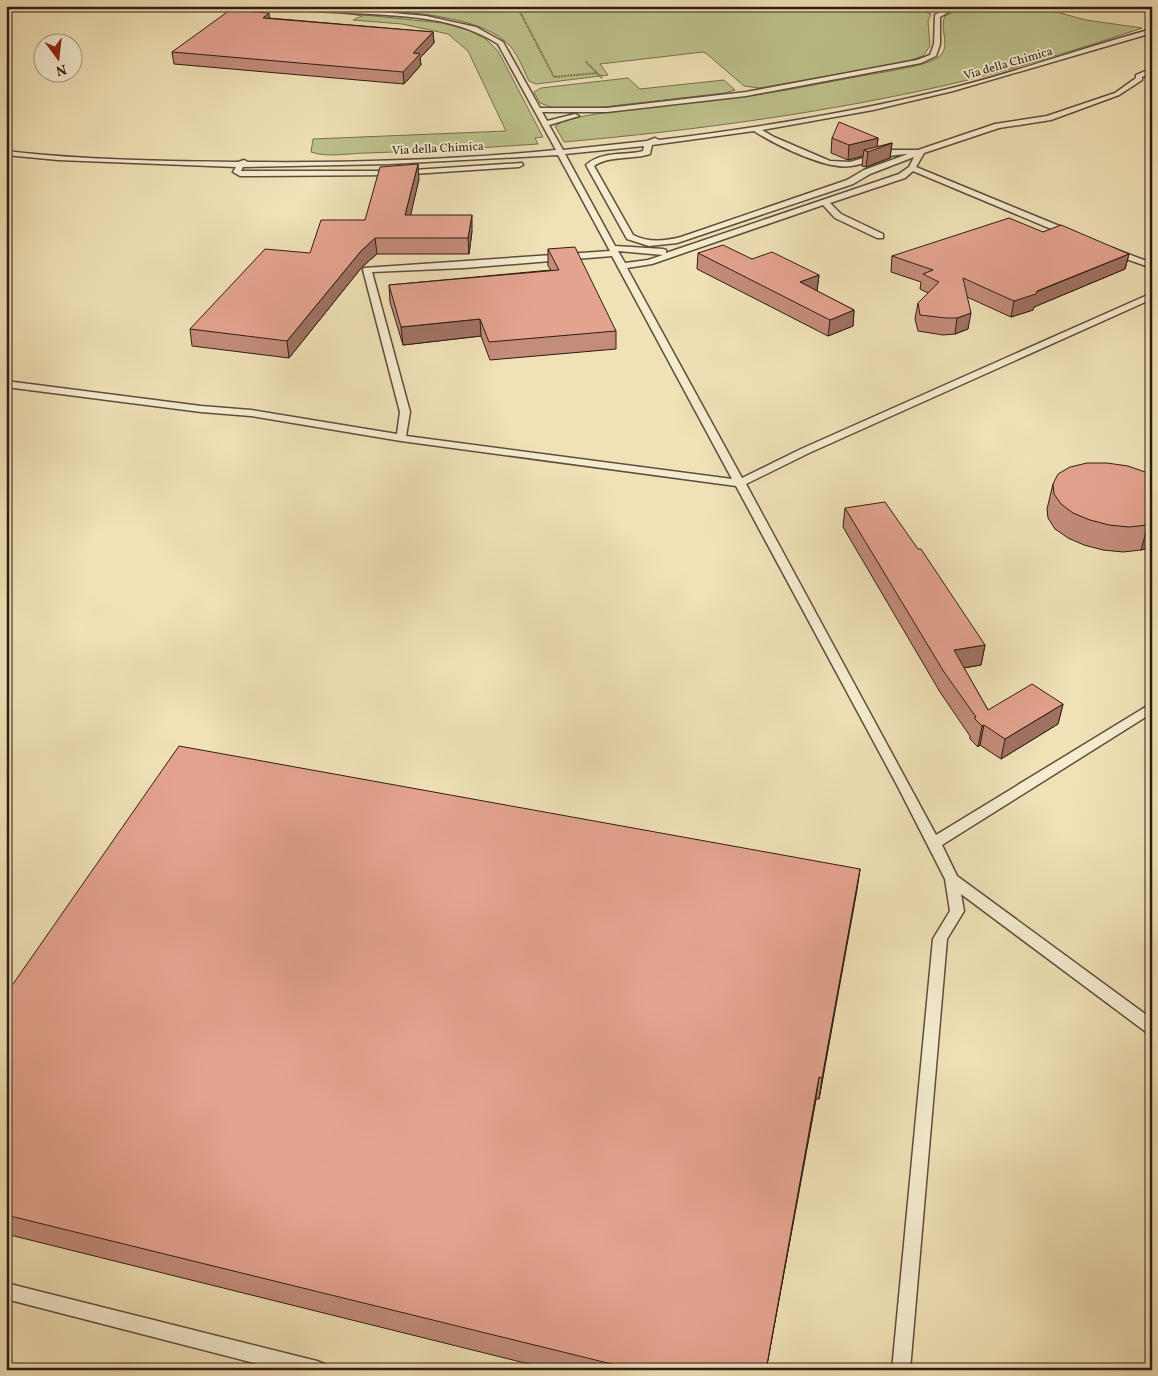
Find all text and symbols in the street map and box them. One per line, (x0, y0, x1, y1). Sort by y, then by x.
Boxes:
north arrow (32, 32, 82, 82)
street label: Via della Chimica (962, 44, 1055, 84)
text: N (54, 59, 68, 80)
street label: Via della Chimica (392, 139, 484, 159)

